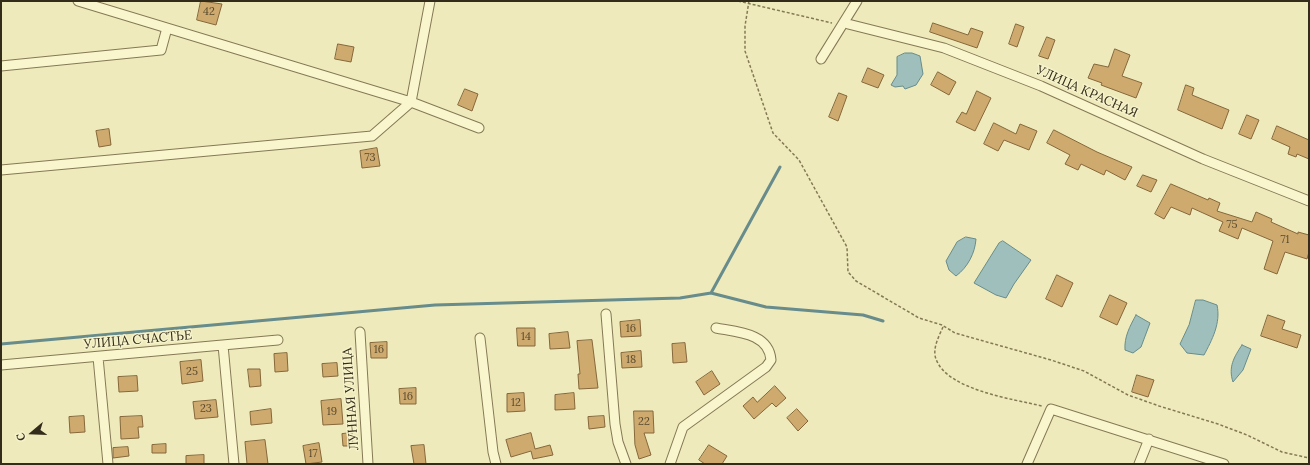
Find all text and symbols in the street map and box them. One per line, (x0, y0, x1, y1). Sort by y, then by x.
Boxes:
house number: 42 (203, 5, 215, 19)
street label: УЛИЦА КРАСНАЯ (1034, 63, 1140, 121)
house number: 73 (364, 151, 376, 165)
house number: 75 (1226, 218, 1238, 232)
house number: 71 (1280, 233, 1290, 247)
house number: 16 (626, 322, 636, 336)
street label: УЛИЦА СЧАСТЬЕ (83, 328, 193, 352)
house number: 14 (521, 330, 531, 344)
house number: 16 (374, 343, 384, 357)
street label: ЛУННАЯ УЛИЦА (340, 347, 362, 451)
house number: 18 (626, 353, 636, 367)
house number: 25 (186, 365, 198, 379)
house number: 16 (403, 390, 413, 404)
house number: 12 (511, 396, 521, 410)
house number: 23 (200, 402, 212, 416)
house number: 19 (327, 405, 337, 419)
north arrow (12, 413, 52, 453)
house number: 22 (638, 415, 650, 429)
text: С (13, 431, 29, 443)
house number: 17 (308, 447, 318, 461)

